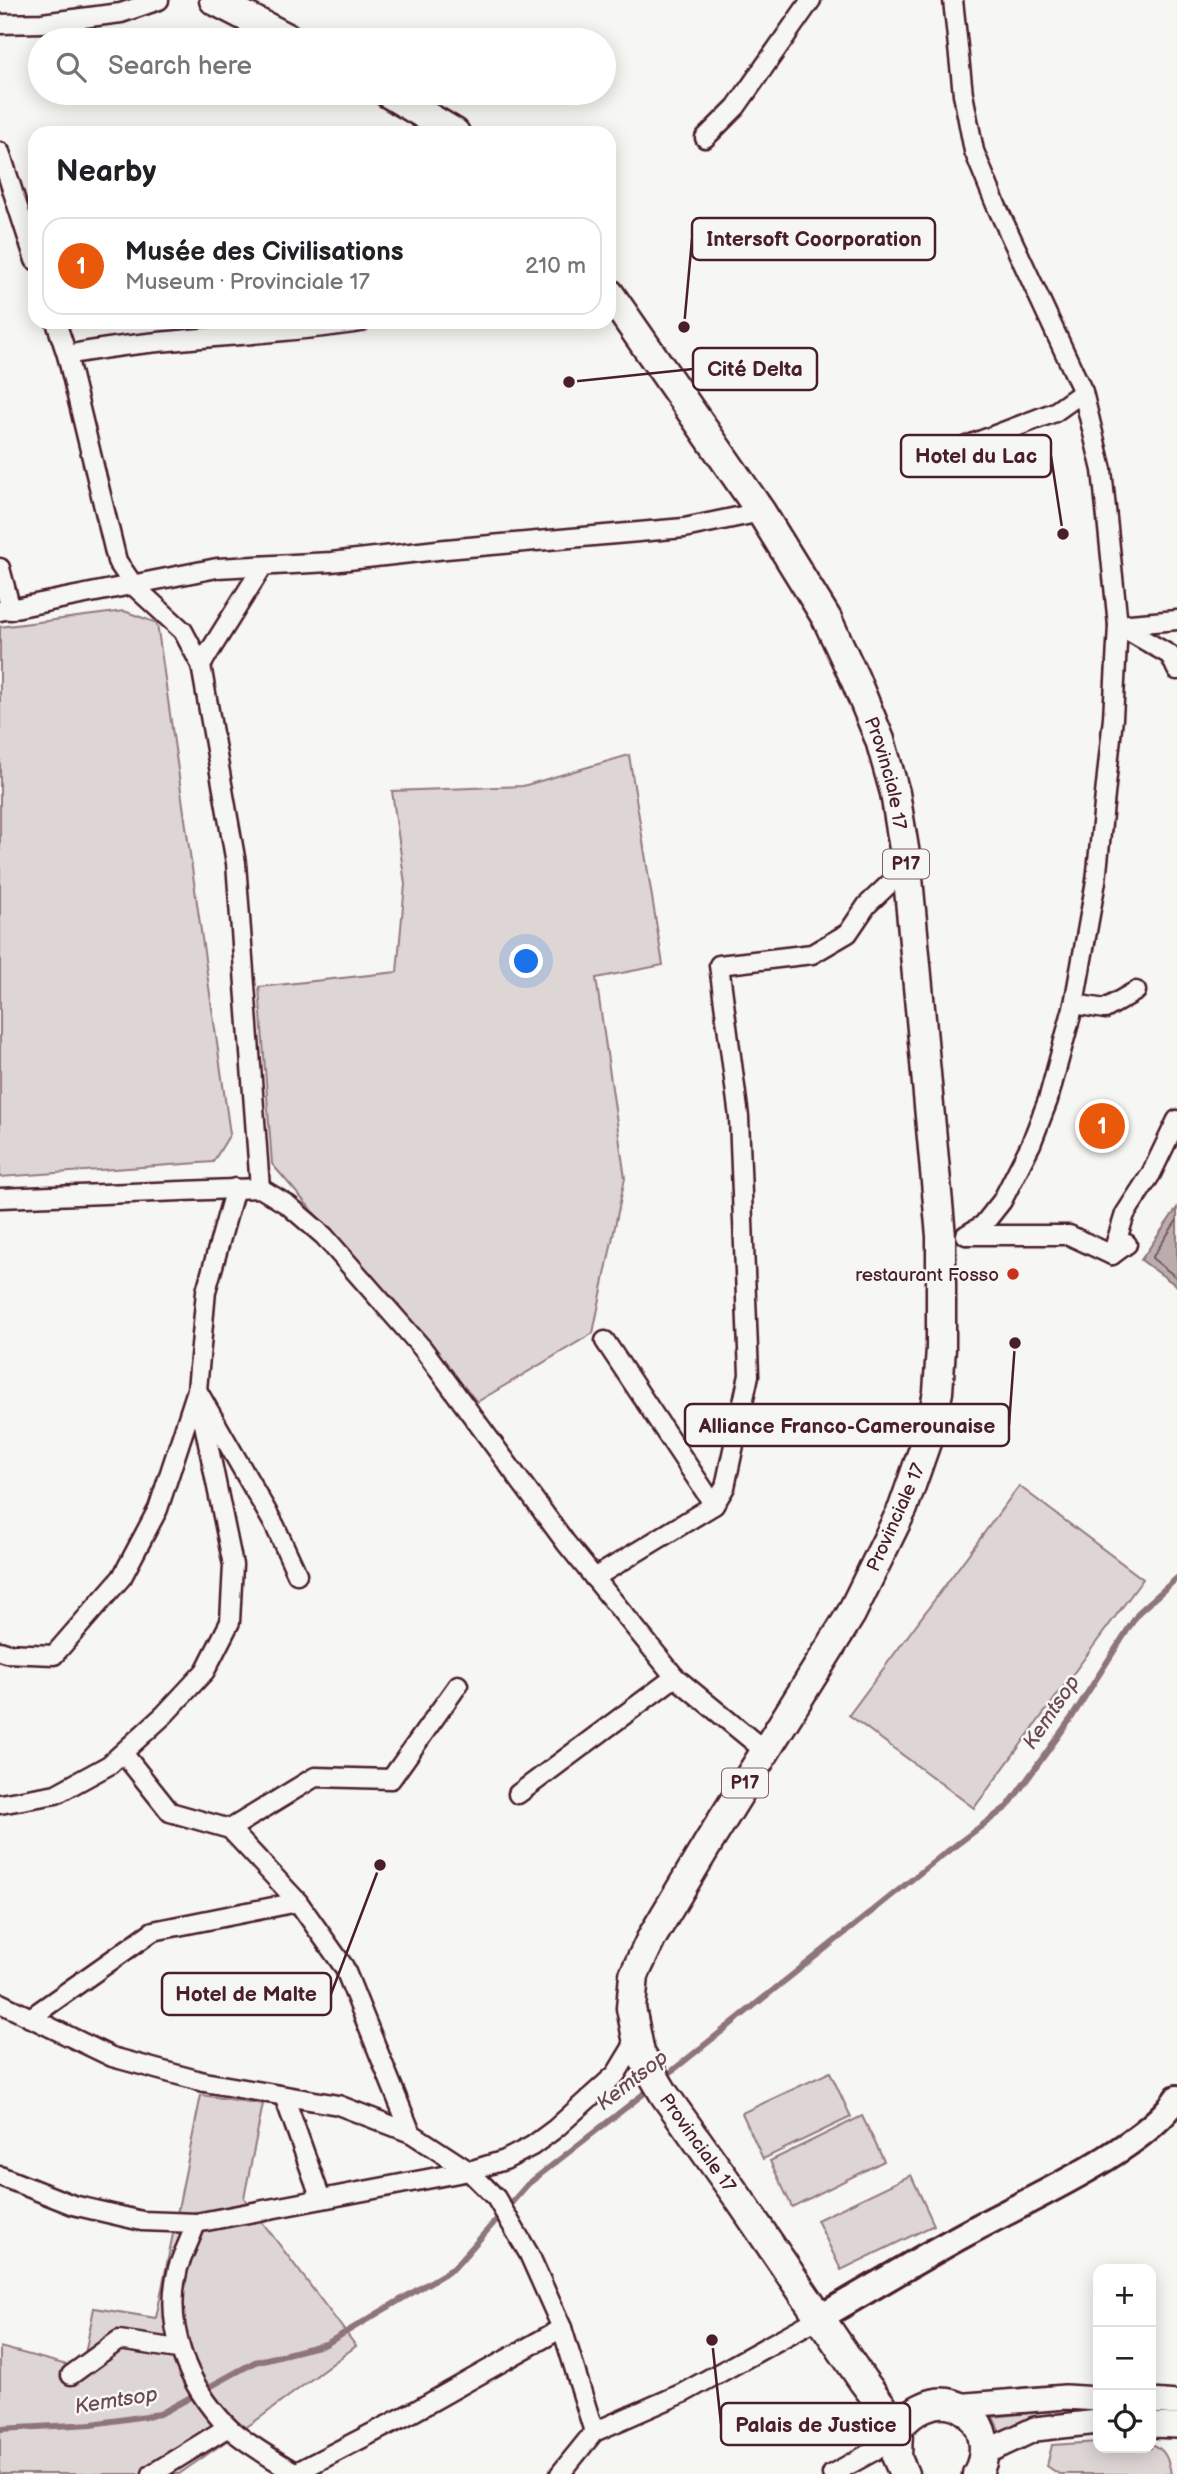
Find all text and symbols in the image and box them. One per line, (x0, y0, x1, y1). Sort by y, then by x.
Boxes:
search box (28, 28, 616, 105)
icon: search (52, 48, 90, 86)
text: Search here (108, 51, 252, 82)
text: Nearby (56, 154, 156, 190)
callout: Intersoft Coorporation (692, 218, 935, 260)
text: Intersoft Coorporation (706, 227, 922, 252)
text: Musée des Civilisations (125, 237, 403, 268)
text: 1 (76, 252, 86, 280)
text: 210 m (525, 252, 586, 280)
text: Museum · Provinciale 17 (125, 268, 370, 296)
callout: Cité Delta (693, 348, 817, 390)
text: Cité Delta (707, 357, 803, 382)
callout: Hotel du Lac (901, 435, 1051, 477)
text: Hotel du Lac (915, 444, 1037, 469)
street label: Provinciale 17 (859, 714, 911, 832)
road number: P17 (883, 850, 929, 878)
your location (509, 944, 543, 978)
pin: 1 (1079, 1100, 1125, 1152)
place label: restaurant Fosso (855, 1264, 999, 1287)
marker: restaurant Fosso (1005, 1266, 1021, 1282)
callout: Alliance Franco-Camerounaise (685, 1404, 1009, 1446)
text: Alliance Franco-Camerounaise (698, 1414, 995, 1439)
street label: Provinciale 17 (862, 1459, 931, 1575)
water label: Kemtsop (1018, 1671, 1085, 1754)
road number: P17 (722, 1768, 768, 1798)
callout: Hotel de Malte (162, 1973, 331, 2015)
text: Hotel de Malte (175, 1982, 317, 2007)
water label: Kemtsop (592, 2045, 673, 2116)
street label: Provinciale 17 (654, 2089, 741, 2198)
map controls (1093, 2264, 1156, 2453)
button: + (1093, 2264, 1156, 2327)
button: − (1093, 2327, 1156, 2390)
water label: Kemtsop (73, 2382, 159, 2419)
button: locate (1093, 2390, 1156, 2453)
callout: Palais de Justice (721, 2403, 910, 2445)
text: Palais de Justice (735, 2413, 897, 2438)

